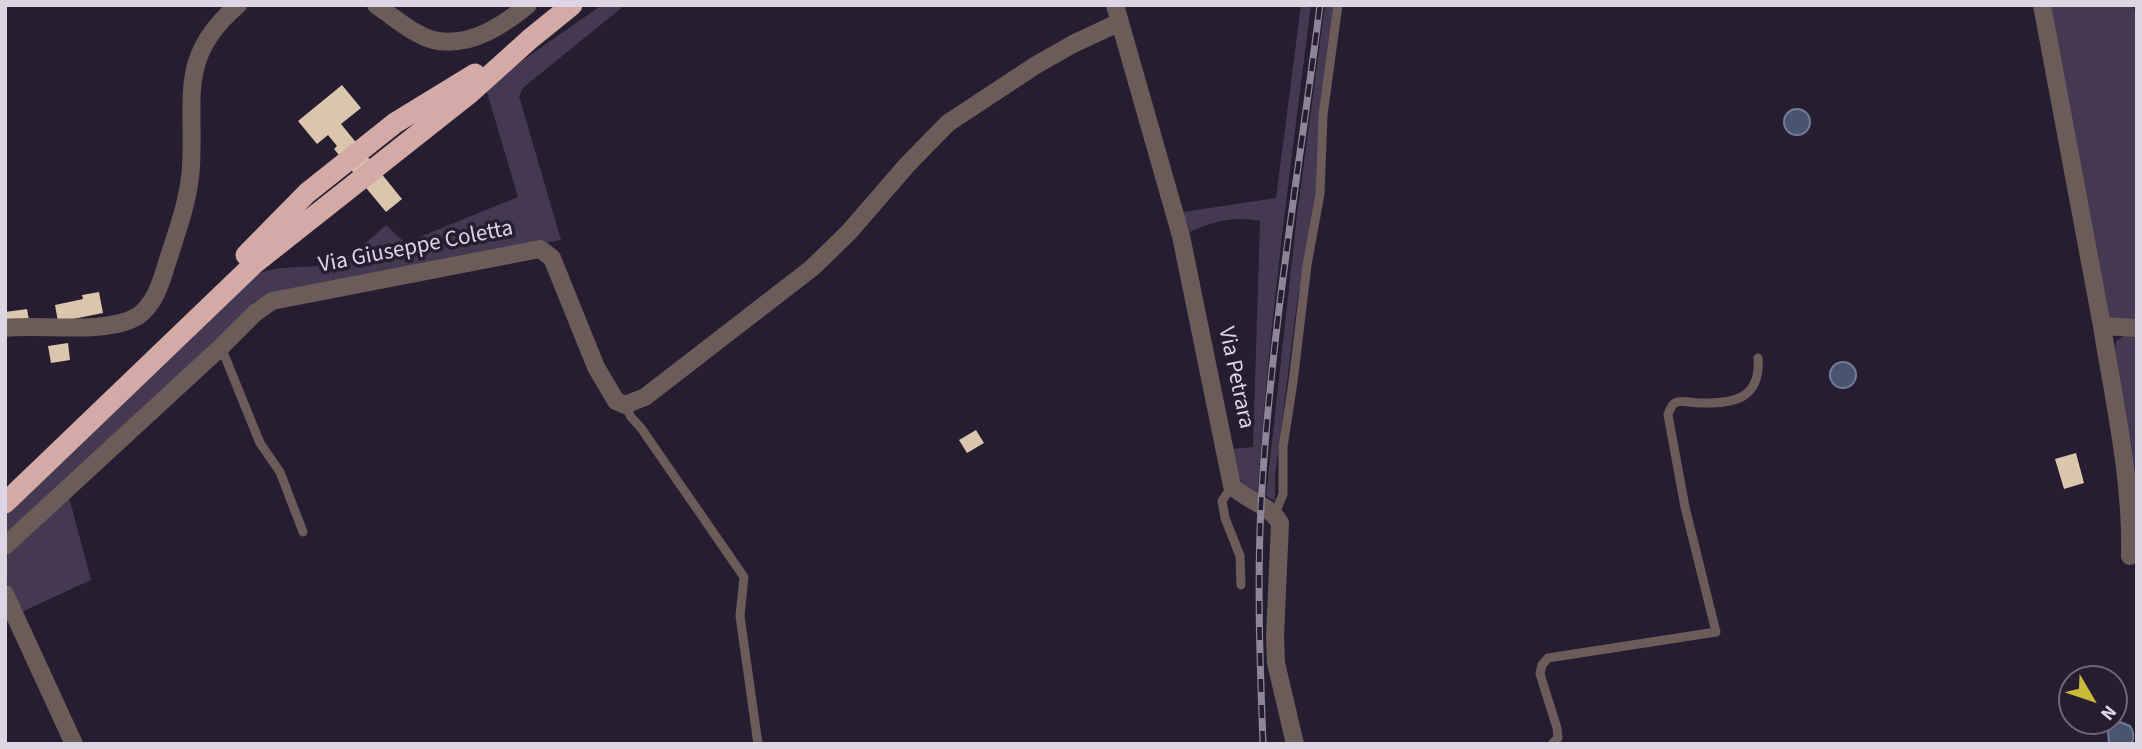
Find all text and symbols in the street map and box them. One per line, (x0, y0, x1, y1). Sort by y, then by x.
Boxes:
street label: Via Giuseppe Coletta (316, 216, 516, 280)
street label: Via Petrara (1211, 325, 1259, 431)
north arrow (2058, 665, 2128, 735)
text: N (2094, 699, 2123, 726)

